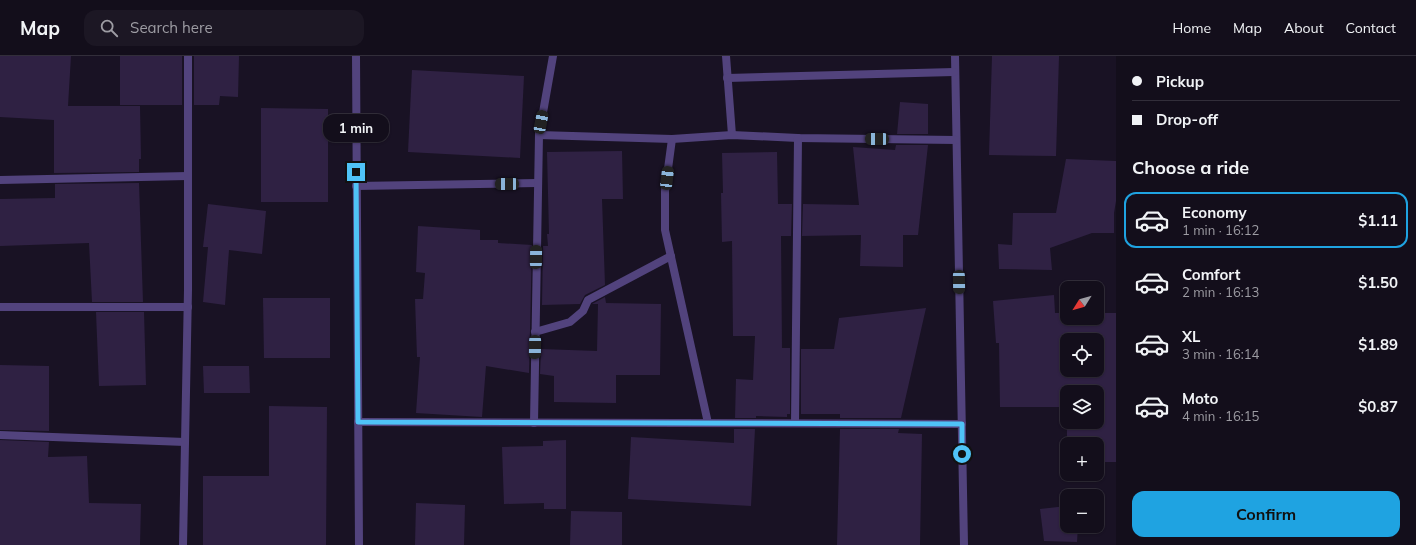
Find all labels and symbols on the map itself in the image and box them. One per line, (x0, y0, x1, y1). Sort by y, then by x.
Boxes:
car (533, 109, 549, 135)
callout: 1 min (323, 114, 389, 142)
car (865, 133, 889, 145)
route end (347, 163, 365, 181)
car (660, 165, 674, 191)
car (495, 178, 519, 190)
car (530, 245, 542, 269)
car (953, 270, 965, 294)
north arrow (1060, 281, 1104, 325)
car (529, 335, 541, 359)
route start (953, 445, 971, 463)

